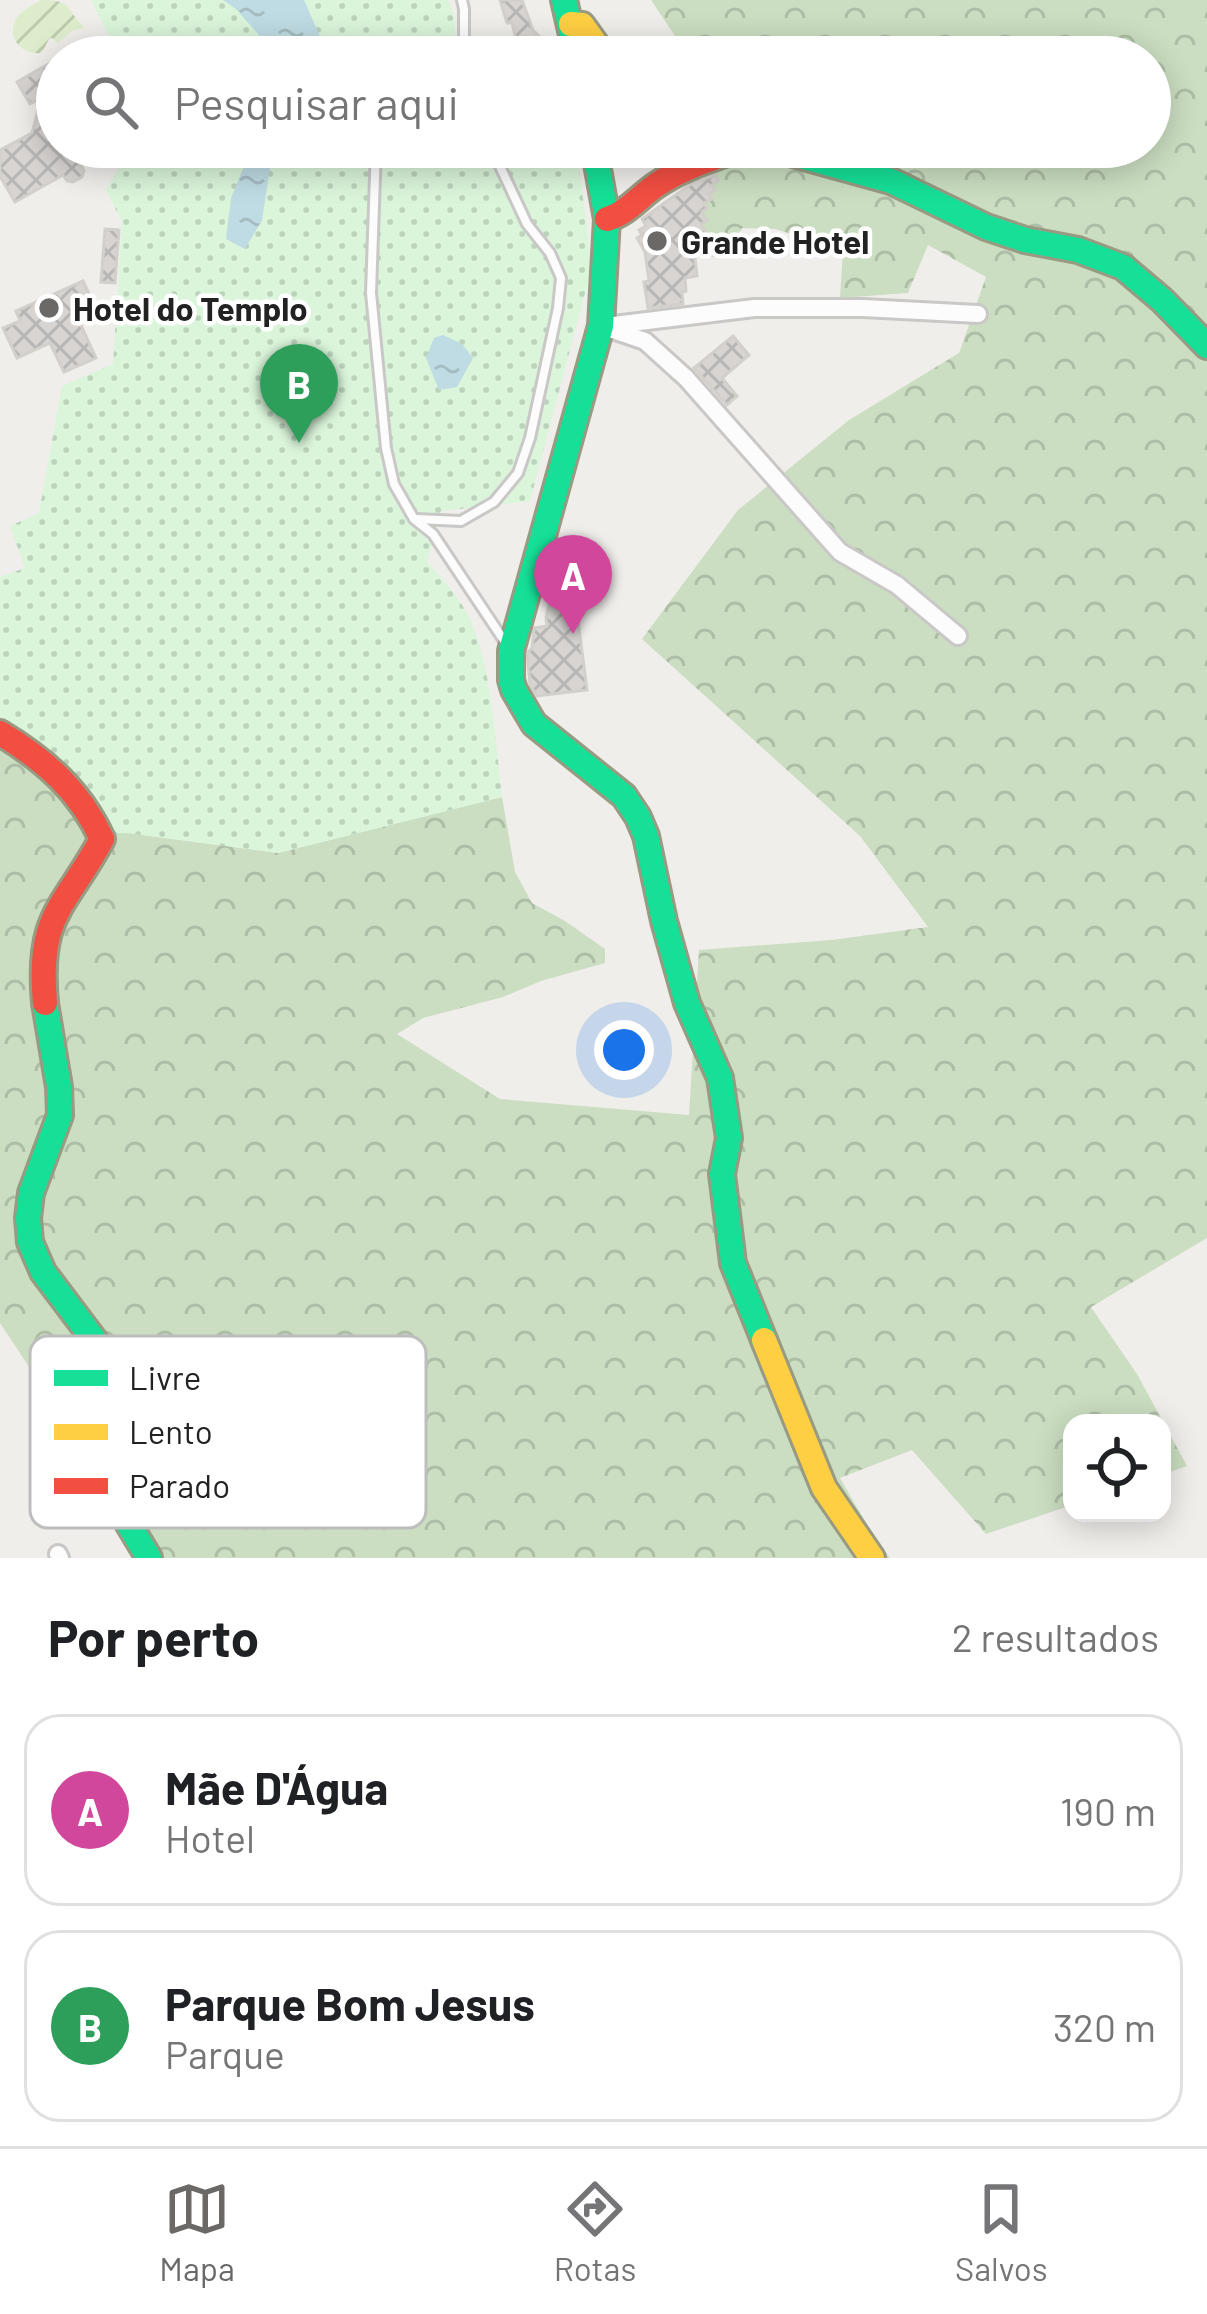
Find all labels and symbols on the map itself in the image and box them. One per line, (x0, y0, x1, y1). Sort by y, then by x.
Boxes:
place label: Grande Hotel (681, 221, 869, 261)
marker: Grande Hotel (644, 228, 670, 254)
place label: Hotel do Templo (73, 288, 308, 328)
marker: Hotel do Templo (36, 295, 62, 321)
pin: B (260, 344, 338, 443)
pin: A (534, 535, 612, 634)
your location (594, 1020, 654, 1080)
legend (30, 1336, 426, 1528)
text: Livre (129, 1357, 201, 1397)
text: Lento (129, 1411, 213, 1451)
text: Parado (129, 1465, 230, 1505)

